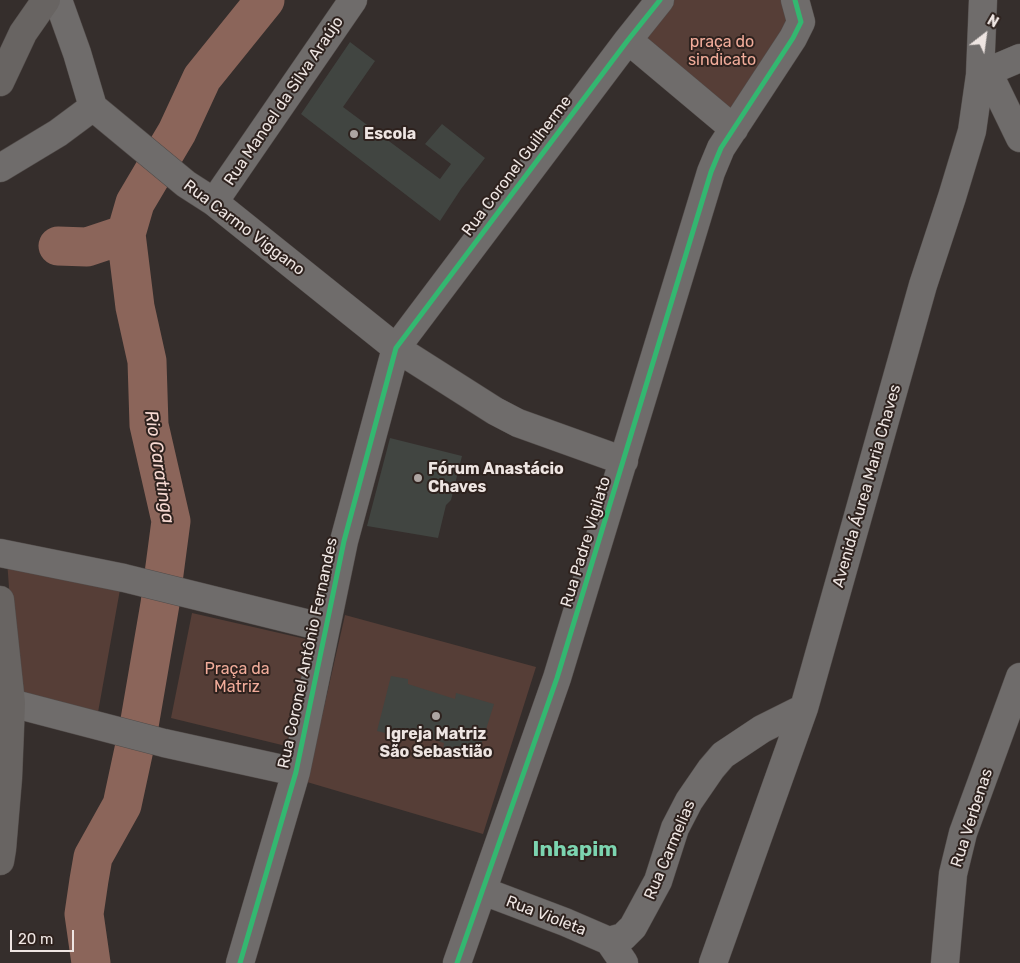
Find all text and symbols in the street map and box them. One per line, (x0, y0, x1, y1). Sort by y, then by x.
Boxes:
north arrow (960, 10, 1010, 60)
text: N (984, 12, 1001, 31)
street label: Rua Manoel da Silva Araújo (220, 13, 348, 189)
park label: praça do sindicato (688, 32, 756, 70)
street label: Rua Coronel Guilherme (458, 92, 576, 240)
place label: Escola (364, 124, 416, 144)
marker: Escola (348, 128, 360, 140)
street label: Rua Carmo Viggano (180, 176, 308, 280)
street label: Avenida Áurea Maria Chaves (829, 382, 905, 590)
water label: Rio Caratinga (139, 409, 179, 525)
place label: Fórum Anastácio Chaves (428, 459, 564, 497)
marker: Fórum Anastácio Chaves (412, 472, 424, 484)
street label: Rua Padre Vigilato (557, 474, 615, 610)
street label: Rua Coronel Antônio Fernandes (274, 536, 342, 770)
park label: Praça da Matriz (205, 659, 269, 697)
marker: Igreja Matriz São Sebastião (430, 710, 442, 722)
place label: Igreja Matriz São Sebastião (380, 724, 492, 762)
street label: Rua Verbenas (947, 766, 997, 870)
street label: Rua Carmelias (640, 797, 700, 903)
district label: Inhapim (533, 837, 617, 863)
street label: Rua Violeta (503, 892, 589, 940)
scale bar (12, 920, 76, 952)
text: 20 m (18, 930, 53, 948)

